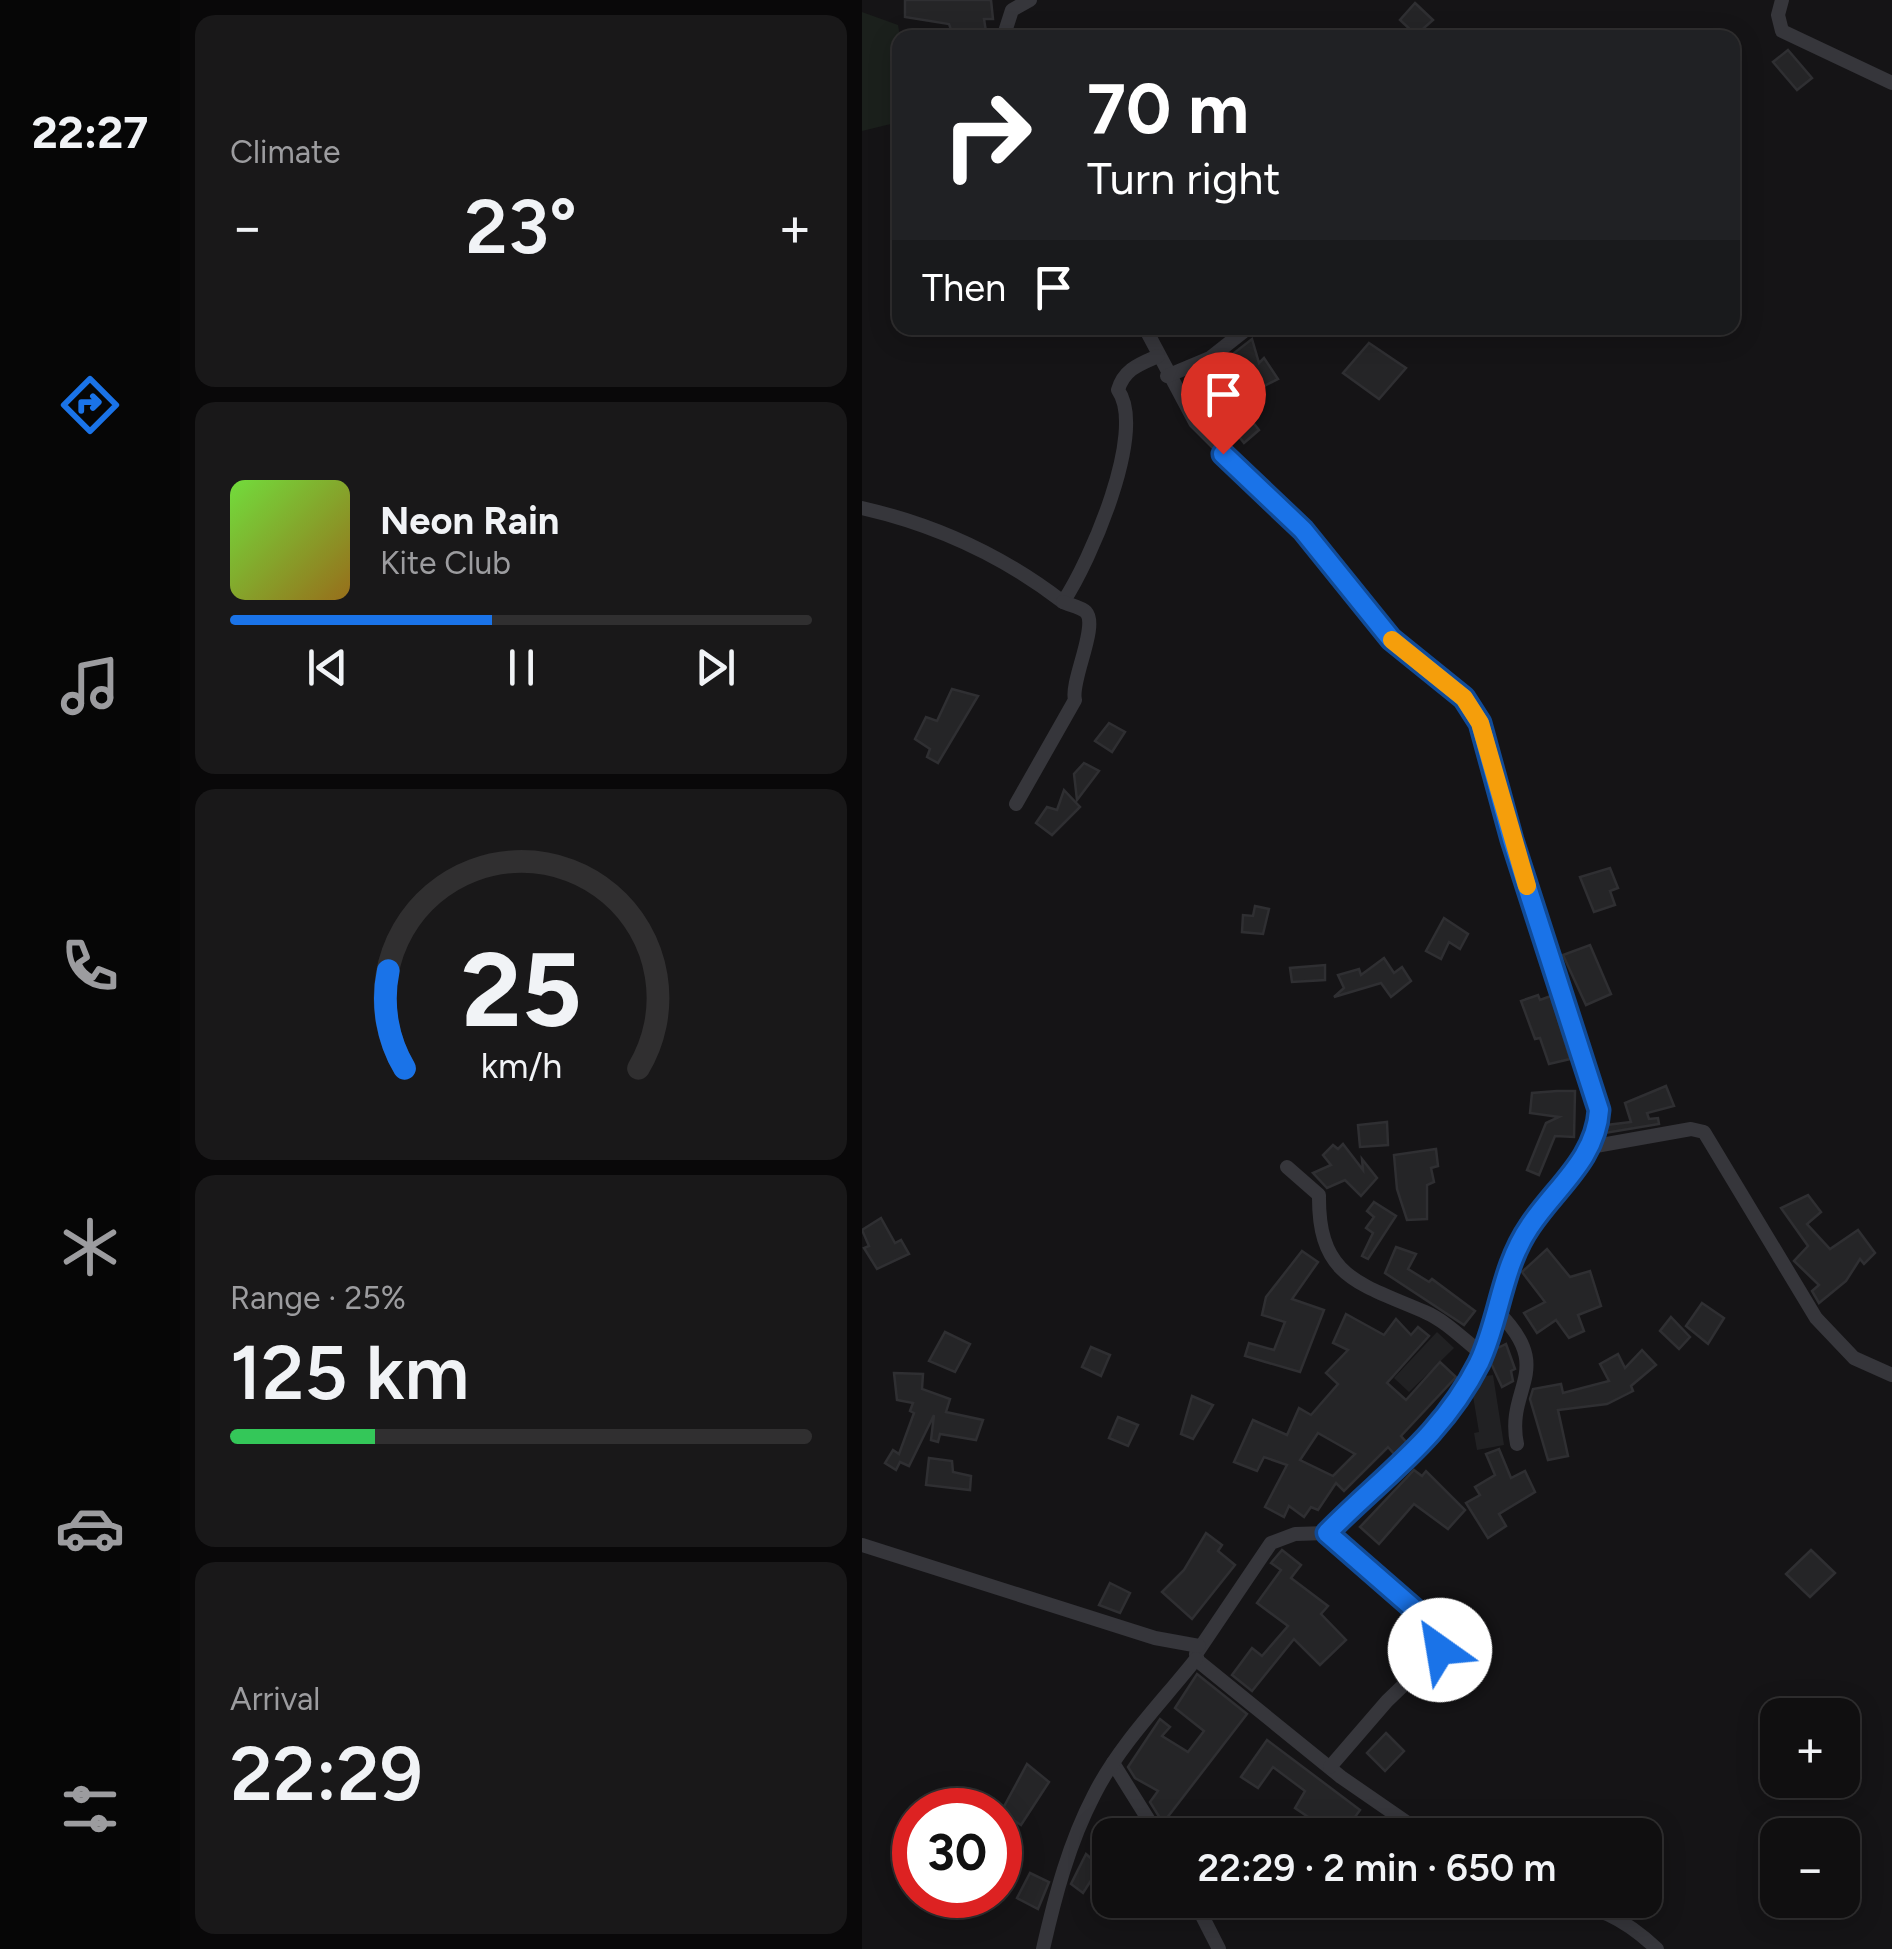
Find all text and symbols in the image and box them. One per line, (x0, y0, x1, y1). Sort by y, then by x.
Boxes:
text: 70 m (1087, 66, 1249, 151)
icon: right (922, 70, 1052, 200)
text: 22:27 (32, 105, 148, 159)
text: Climate (230, 133, 341, 171)
text: Turn right (1087, 151, 1280, 205)
text: 23° (465, 182, 577, 272)
text: − (230, 194, 264, 260)
text: + (778, 194, 812, 260)
icon: arrive (1026, 260, 1081, 315)
text: Then (922, 265, 1006, 311)
pin (1181, 352, 1266, 455)
icon: arrive (1196, 367, 1251, 422)
icon: directions (55, 370, 125, 440)
text: Neon Rain (380, 498, 559, 544)
text: Kite Club (380, 544, 511, 582)
icon: previous (300, 640, 355, 695)
icon: pause (494, 640, 549, 695)
icon: next (688, 640, 743, 695)
icon: music (55, 651, 125, 721)
text: 25 (461, 927, 581, 1052)
icon: phone (55, 931, 125, 1001)
text: km/h (480, 1044, 562, 1087)
icon: climate (55, 1212, 125, 1282)
text: Range · 25% (230, 1279, 406, 1317)
text: 125 km (230, 1328, 469, 1418)
icon: car (55, 1493, 125, 1563)
position arrow (1388, 1598, 1492, 1702)
text: Arrival (230, 1680, 320, 1718)
map controls (1760, 1698, 1860, 1918)
button: + (1760, 1698, 1860, 1798)
text: 22:29 (230, 1729, 423, 1819)
icon: filters (55, 1774, 125, 1844)
speed limit sign: 30 (892, 1788, 1022, 1918)
button: − (1760, 1818, 1860, 1918)
text: 22:29 · 2 min · 650 m (1198, 1845, 1556, 1891)

